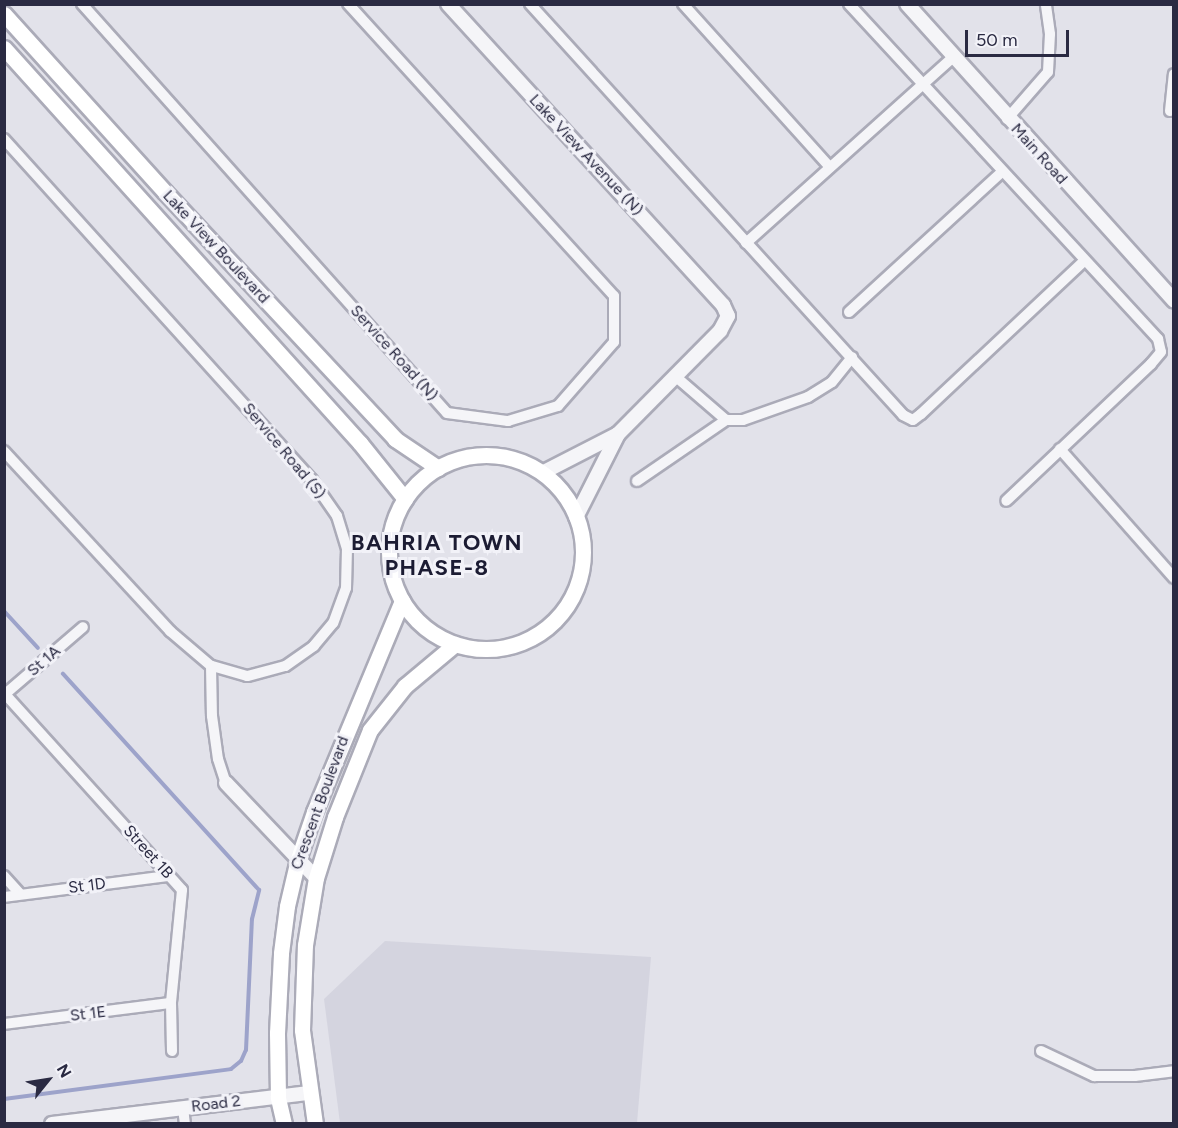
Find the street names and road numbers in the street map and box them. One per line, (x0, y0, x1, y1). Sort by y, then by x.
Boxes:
street label: Lake View Avenue (N) (525, 91, 647, 219)
street label: Main Road (1007, 120, 1071, 188)
street label: Lake View Boulevard (159, 186, 273, 308)
street label: Service Road (N) (346, 301, 442, 405)
street label: Service Road (S) (238, 399, 330, 503)
street label: St 1A (24, 642, 64, 680)
street label: Crescent Boulevard (287, 734, 353, 872)
street label: Street 1B (119, 821, 177, 883)
street label: St 1D (67, 874, 107, 898)
street label: St 1E (69, 1002, 107, 1026)
street label: Road 2 (190, 1091, 242, 1117)

